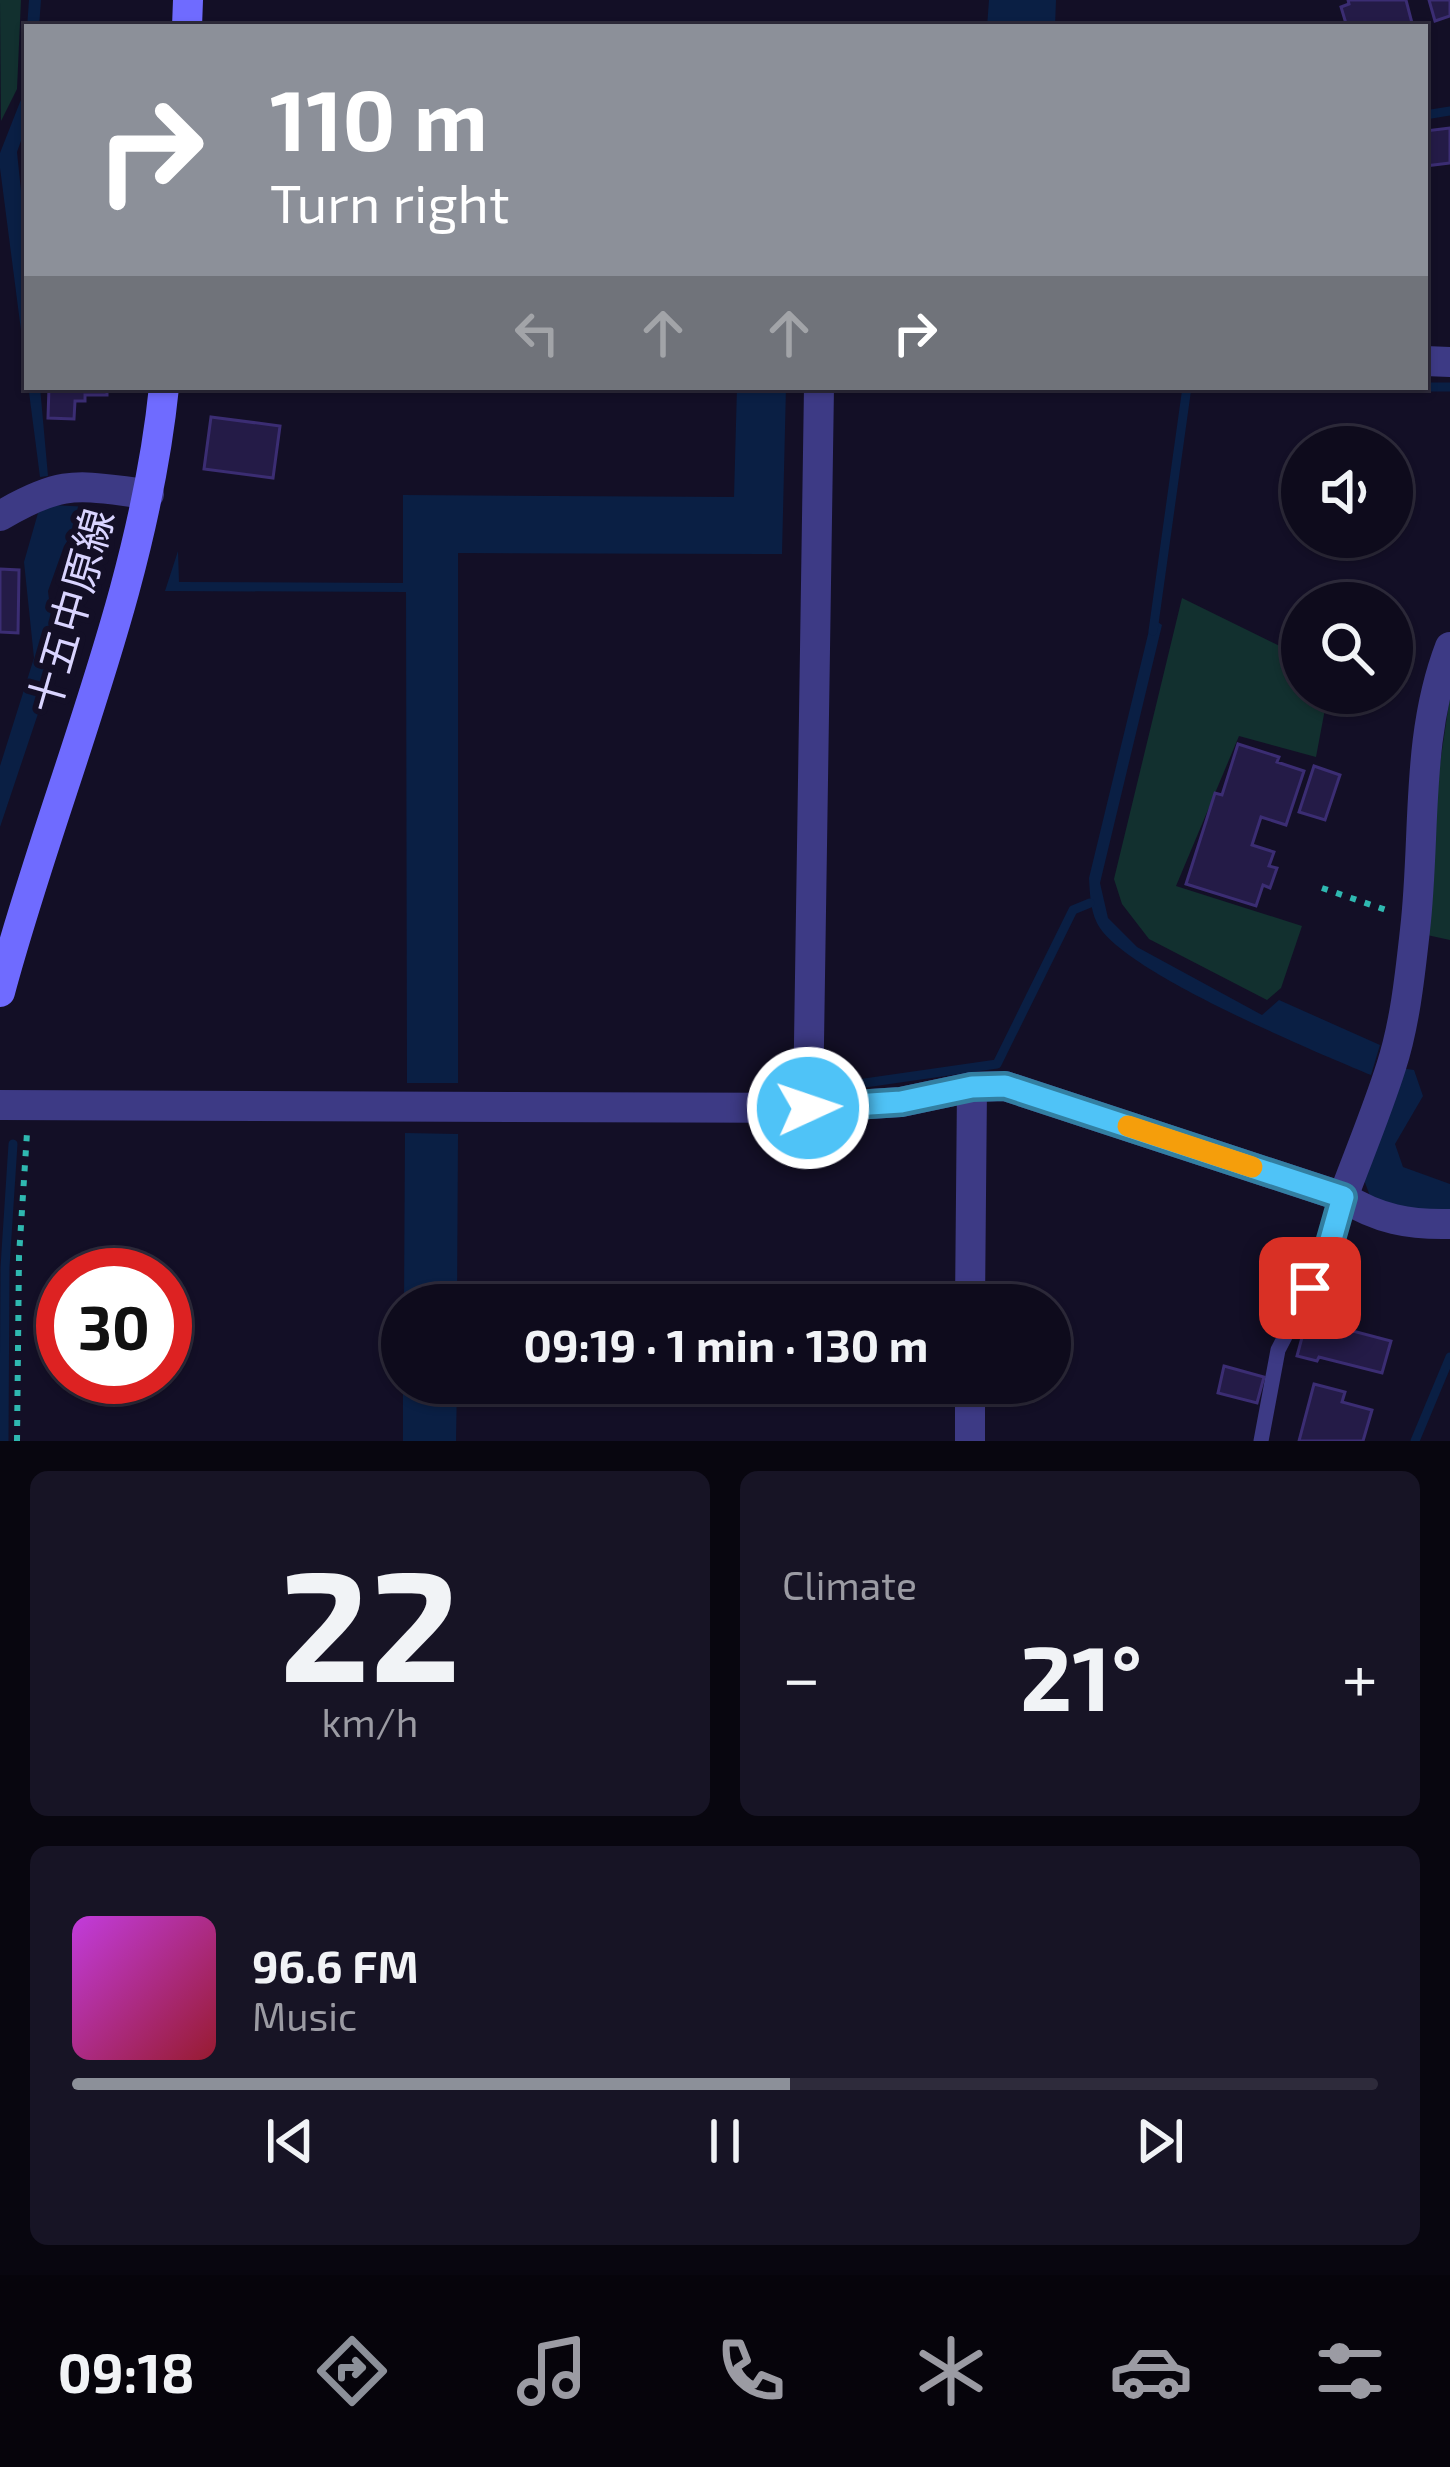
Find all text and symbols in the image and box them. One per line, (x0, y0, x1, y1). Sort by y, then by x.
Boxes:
text: 110 m (270, 67, 488, 168)
icon: right (72, 72, 228, 228)
text: Turn right (270, 169, 510, 234)
icon: left (504, 300, 570, 366)
icon: ahead (630, 300, 696, 366)
icon: ahead (756, 300, 822, 366)
icon: right (882, 300, 948, 366)
map controls (1281, 426, 1413, 714)
button: sound (1281, 426, 1413, 558)
street label: 十五中原線 (16, 503, 122, 718)
button: search (1281, 582, 1413, 714)
position arrow (745, 1045, 871, 1171)
pin (1259, 1237, 1361, 1339)
speed limit sign: 30 (36, 1248, 192, 1404)
icon: arrive (1277, 1255, 1343, 1321)
text: 09:19 · 1 min · 130 m (524, 1317, 928, 1371)
text: 22 (279, 1526, 461, 1713)
text: Climate (782, 1561, 917, 1608)
text: 21° (1020, 1621, 1142, 1729)
text: − (782, 1636, 821, 1715)
text: + (1342, 1636, 1378, 1715)
text: km/h (322, 1698, 418, 1745)
text: 96.6 FM (252, 1938, 419, 1992)
text: Music (252, 1992, 357, 2039)
icon: previous (257, 2108, 323, 2174)
icon: pause (692, 2108, 758, 2174)
icon: next (1127, 2108, 1193, 2174)
icon: directions (310, 2329, 394, 2413)
icon: music (510, 2329, 594, 2413)
icon: phone (709, 2329, 793, 2413)
icon: climate (909, 2329, 993, 2413)
icon: car (1109, 2329, 1193, 2413)
icon: filters (1308, 2329, 1392, 2413)
text: 09:18 (58, 2339, 195, 2404)

